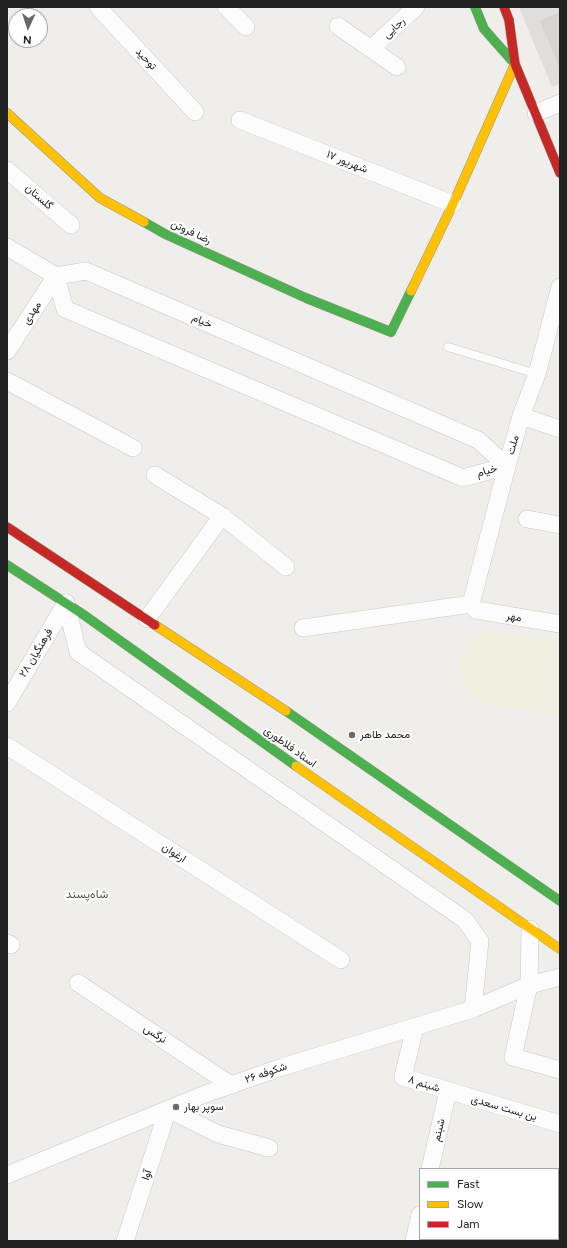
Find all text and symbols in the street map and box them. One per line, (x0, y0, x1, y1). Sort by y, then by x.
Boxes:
north arrow (8, 8, 48, 48)
street label: رجایی (380, 15, 408, 41)
text: N (23, 33, 32, 46)
street label: توحید (132, 45, 160, 73)
street label: ۱۷ شهریور (324, 148, 370, 176)
street label: گلستان (23, 181, 55, 213)
street label: رضا فروتن (169, 217, 213, 247)
street label: مهدی (20, 299, 44, 327)
street label: خیام (190, 311, 214, 331)
street label: ملت (504, 434, 522, 456)
street label: خیام (475, 462, 499, 480)
street label: مهر (505, 609, 523, 625)
street label: فرهنگیان ۲۸ (16, 626, 56, 680)
street label: استاد فلاطوری (261, 724, 319, 770)
place label: محمد طاهر (360, 728, 410, 742)
marker: محمد طاهر (347, 730, 357, 740)
street label: ارغوان (159, 840, 189, 866)
district label: شاه‌پسند (66, 887, 108, 901)
street label: نرگس (141, 1022, 169, 1046)
street label: شکوفه ۲۶ (243, 1060, 289, 1086)
street label: شبنم ۸ (407, 1073, 441, 1095)
street label: بن بست سعدی (470, 1092, 538, 1124)
place label: سوپر بهار (184, 1100, 224, 1114)
marker: سوپر بهار (171, 1102, 181, 1112)
street label: شبنم (430, 1117, 448, 1143)
street label: آوا (139, 1168, 155, 1182)
legend (419, 1168, 559, 1240)
text: Fast (457, 1177, 480, 1191)
text: Slow (457, 1197, 483, 1211)
text: Jam (457, 1217, 480, 1231)

